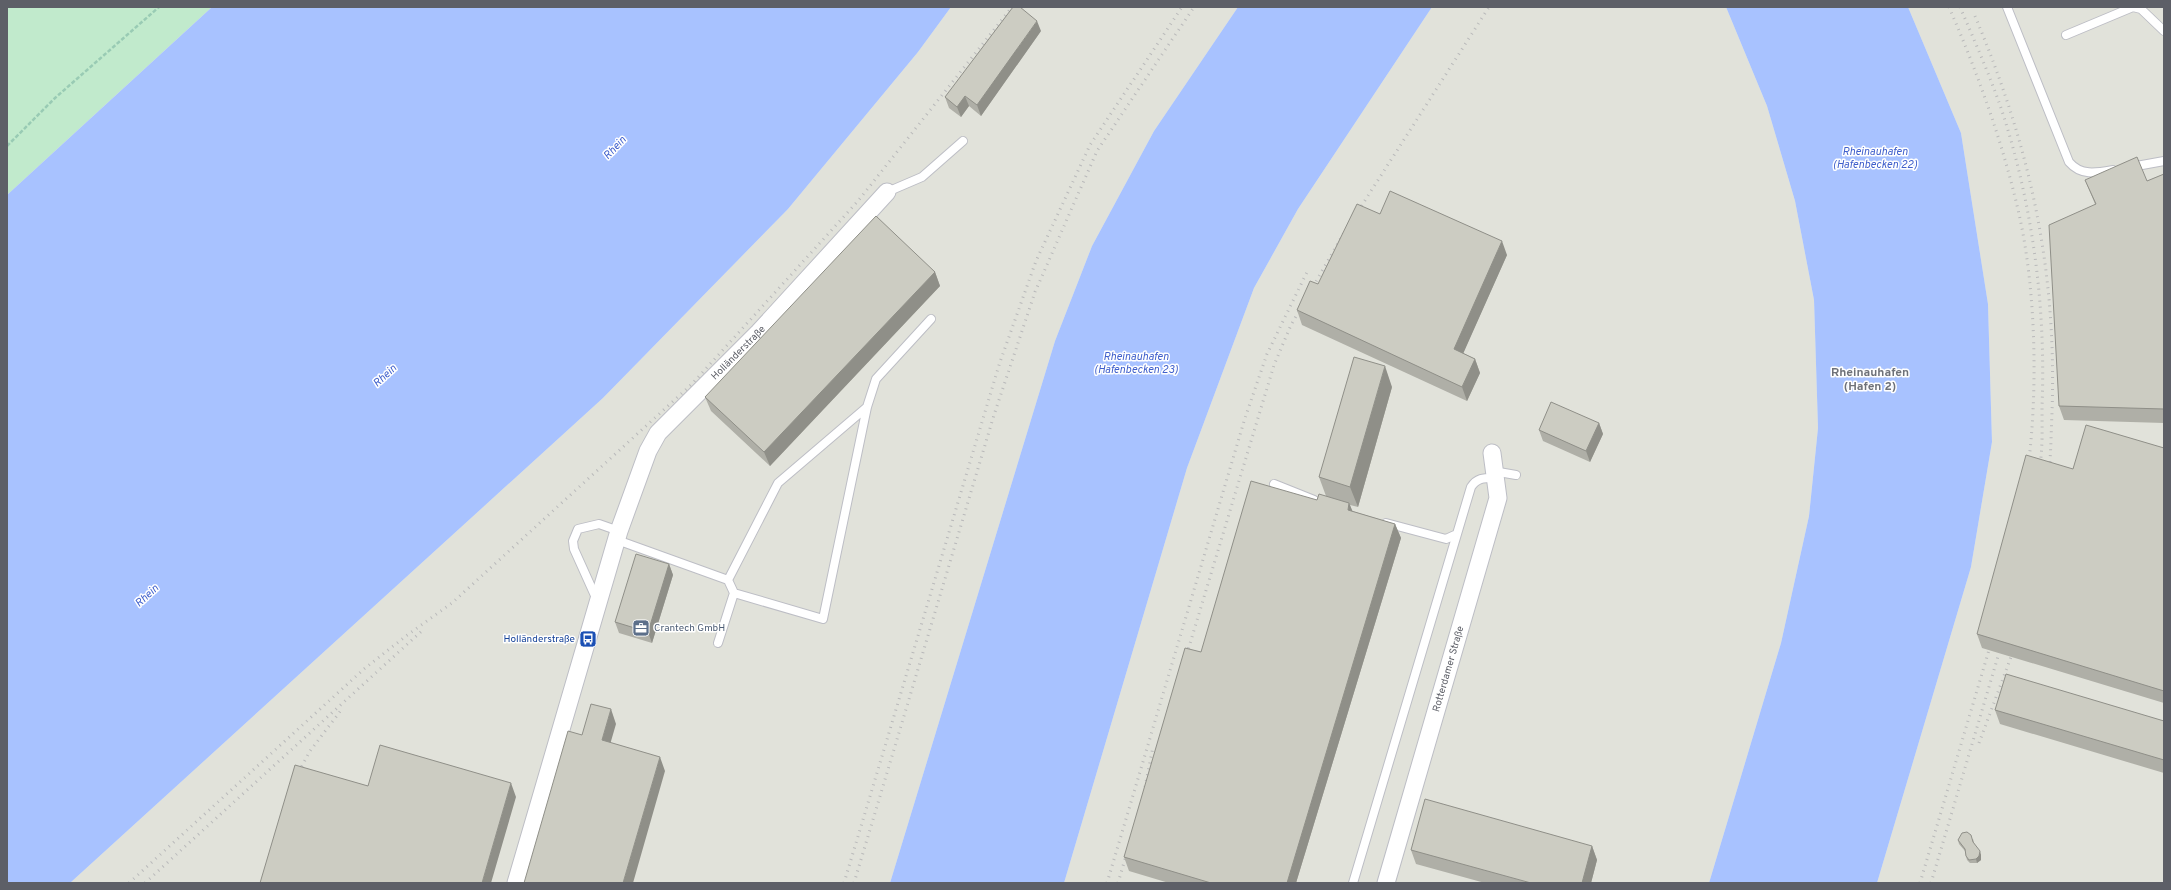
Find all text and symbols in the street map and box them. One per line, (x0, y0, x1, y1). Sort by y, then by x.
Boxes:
water label: Rhein (601, 133, 629, 163)
water label: Rheinauhafen (Hafenbecken 22) (1833, 145, 1917, 172)
street label: Holländerstraße (708, 323, 768, 383)
water label: Rheinauhafen (Hafenbecken 23) (1094, 350, 1178, 377)
water label: Rhein (370, 362, 400, 390)
district label: Rheinauhafen (Hafen 2) (1831, 365, 1909, 395)
water label: Rhein (132, 582, 162, 610)
office icon: Crantech GmbH (631, 618, 651, 638)
place label: Crantech GmbH (654, 622, 725, 635)
street label: Rotterdamer Straße (1430, 624, 1467, 713)
bus stop icon: Holländerstraße (578, 629, 598, 649)
place label: Holländerstraße (503, 633, 575, 646)

